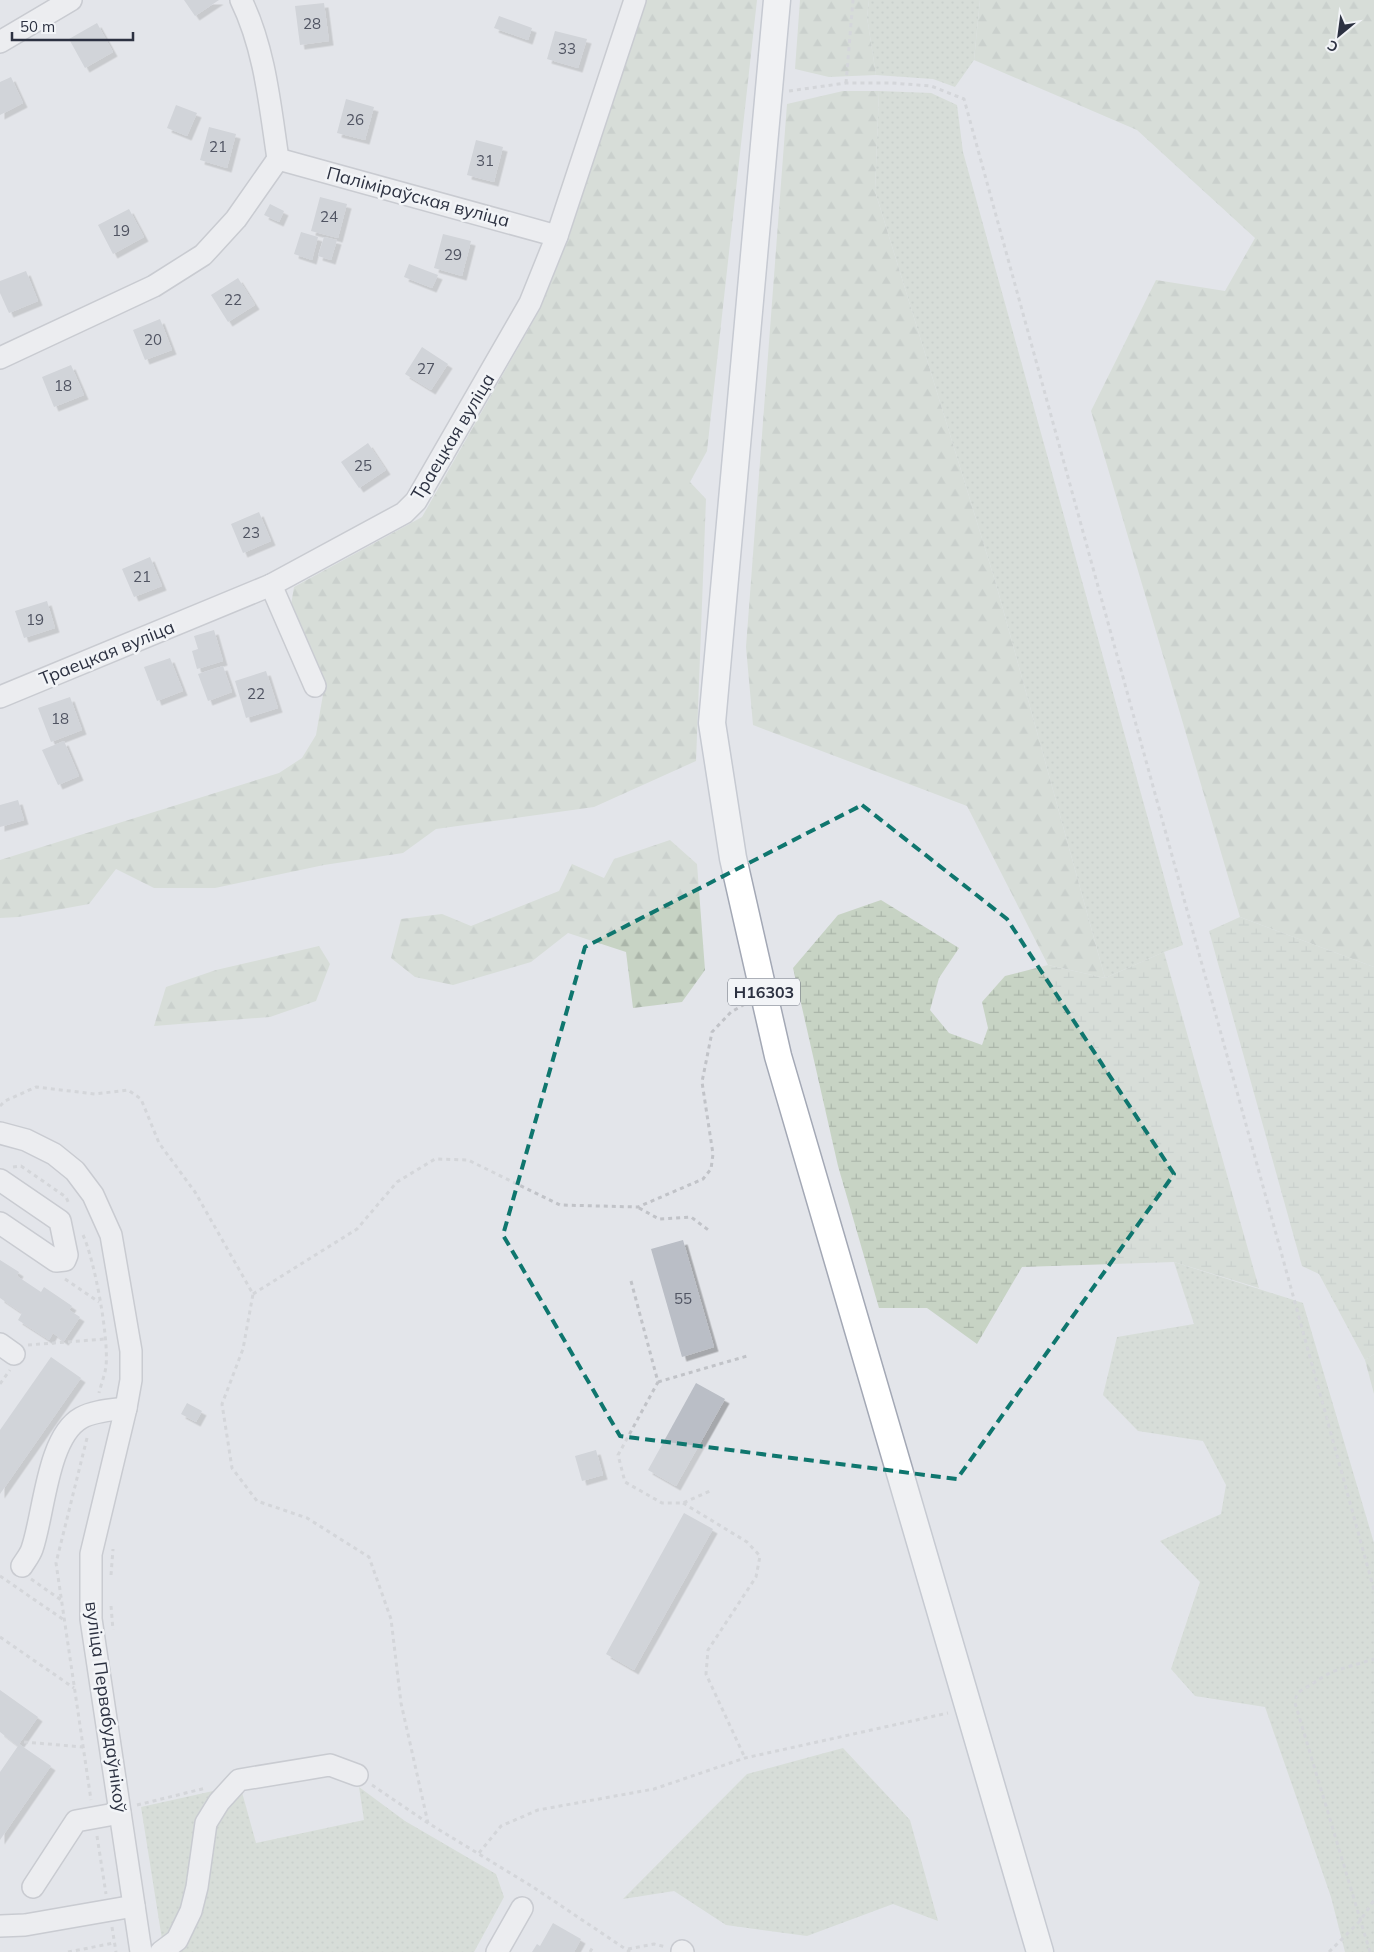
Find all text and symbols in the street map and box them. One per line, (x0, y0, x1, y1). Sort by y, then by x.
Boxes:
scale bar (12, 10, 134, 42)
north arrow (1314, 10, 1364, 60)
house number: 28 (303, 14, 321, 33)
text: 50 m (20, 17, 55, 36)
text: С (1324, 36, 1341, 57)
house number: 33 (558, 39, 576, 58)
house number: 26 (346, 110, 364, 129)
house number: 21 (209, 137, 227, 156)
house number: 31 (476, 151, 494, 170)
street label: Паліміраўская вуліца (324, 161, 512, 232)
house number: 24 (320, 207, 338, 226)
house number: 19 (112, 221, 130, 240)
house number: 29 (444, 245, 462, 264)
house number: 22 (224, 290, 242, 309)
house number: 20 (144, 330, 162, 349)
house number: 27 (417, 359, 435, 378)
street label: Траецкая вуліца (406, 369, 499, 504)
house number: 18 (54, 376, 72, 395)
house number: 25 (354, 456, 372, 475)
house number: 23 (242, 523, 260, 542)
house number: 21 (133, 567, 151, 586)
house number: 19 (26, 610, 44, 629)
street label: Траецкая вуліца (36, 615, 178, 690)
house number: 22 (247, 684, 265, 703)
house number: 18 (51, 709, 69, 728)
road number: Н16303 (728, 979, 800, 1006)
house number: 55 (674, 1289, 692, 1308)
street label: вуліца Первабудаўнікоў (80, 1600, 133, 1814)

